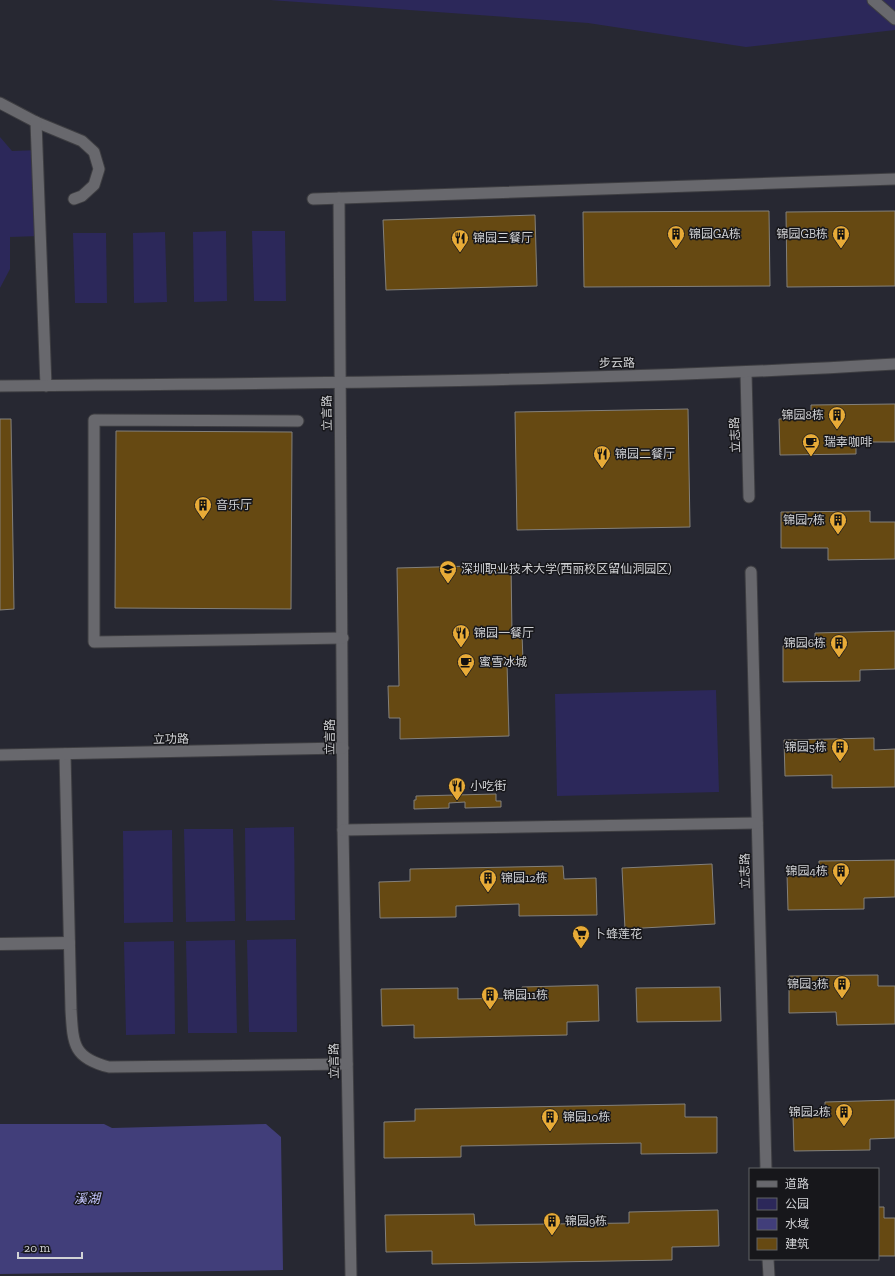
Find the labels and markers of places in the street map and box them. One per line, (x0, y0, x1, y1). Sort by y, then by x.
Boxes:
building icon: 锦园GA栋 (666, 224, 686, 249)
building icon: 锦园GB栋 (831, 224, 851, 249)
place label: 锦园GA栋 (689, 227, 741, 241)
place label: 锦园GB栋 (776, 227, 828, 241)
restaurant icon: 锦园三餐厅 (450, 228, 470, 253)
place label: 锦园三餐厅 (473, 231, 533, 245)
building icon: 锦园8栋 (827, 405, 847, 430)
place label: 锦园8栋 (782, 408, 824, 422)
cafe icon: 瑞幸咖啡 (801, 432, 821, 457)
place label: 瑞幸咖啡 (824, 435, 872, 449)
restaurant icon: 锦园二餐厅 (592, 444, 612, 469)
place label: 锦园二餐厅 (615, 447, 675, 461)
building icon: 音乐厅 (193, 495, 213, 520)
place label: 音乐厅 (216, 498, 252, 512)
building icon: 锦园7栋 (828, 510, 848, 535)
place label: 锦园7栋 (783, 513, 825, 527)
school or university icon: 深圳职业技术大学(西丽校区留仙洞园区) (438, 559, 458, 584)
place label: 深圳职业技术大学(西丽校区留仙洞园区) (461, 562, 672, 576)
restaurant icon: 锦园一餐厅 (451, 623, 471, 648)
place label: 锦园一餐厅 (474, 626, 534, 640)
building icon: 锦园6栋 (829, 633, 849, 658)
place label: 锦园6栋 (784, 636, 826, 650)
cafe icon: 蜜雪冰城 (456, 652, 476, 677)
place label: 蜜雪冰城 (479, 655, 527, 669)
building icon: 锦园5栋 (830, 737, 850, 762)
place label: 锦园5栋 (785, 740, 827, 754)
restaurant icon: 小吃街 (447, 776, 467, 801)
place label: 小吃街 (470, 779, 506, 793)
building icon: 锦园4栋 (831, 861, 851, 886)
place label: 锦园4栋 (786, 864, 828, 878)
building icon: 锦园12栋 (478, 868, 498, 893)
place label: 锦园12栋 (501, 871, 548, 885)
supermarket icon: 卜蜂莲花 (571, 924, 591, 949)
place label: 卜蜂莲花 (594, 927, 642, 941)
building icon: 锦园3栋 (832, 974, 852, 999)
place label: 锦园3栋 (787, 977, 829, 991)
building icon: 锦园11栋 (480, 985, 500, 1010)
place label: 锦园11栋 (503, 988, 548, 1002)
building icon: 锦园2栋 (834, 1102, 854, 1127)
place label: 锦园2栋 (789, 1105, 831, 1119)
building icon: 锦园10栋 (540, 1107, 560, 1132)
place label: 锦园10栋 (563, 1110, 611, 1124)
building icon: 锦园9栋 (542, 1211, 562, 1236)
place label: 锦园9栋 (565, 1214, 607, 1228)

